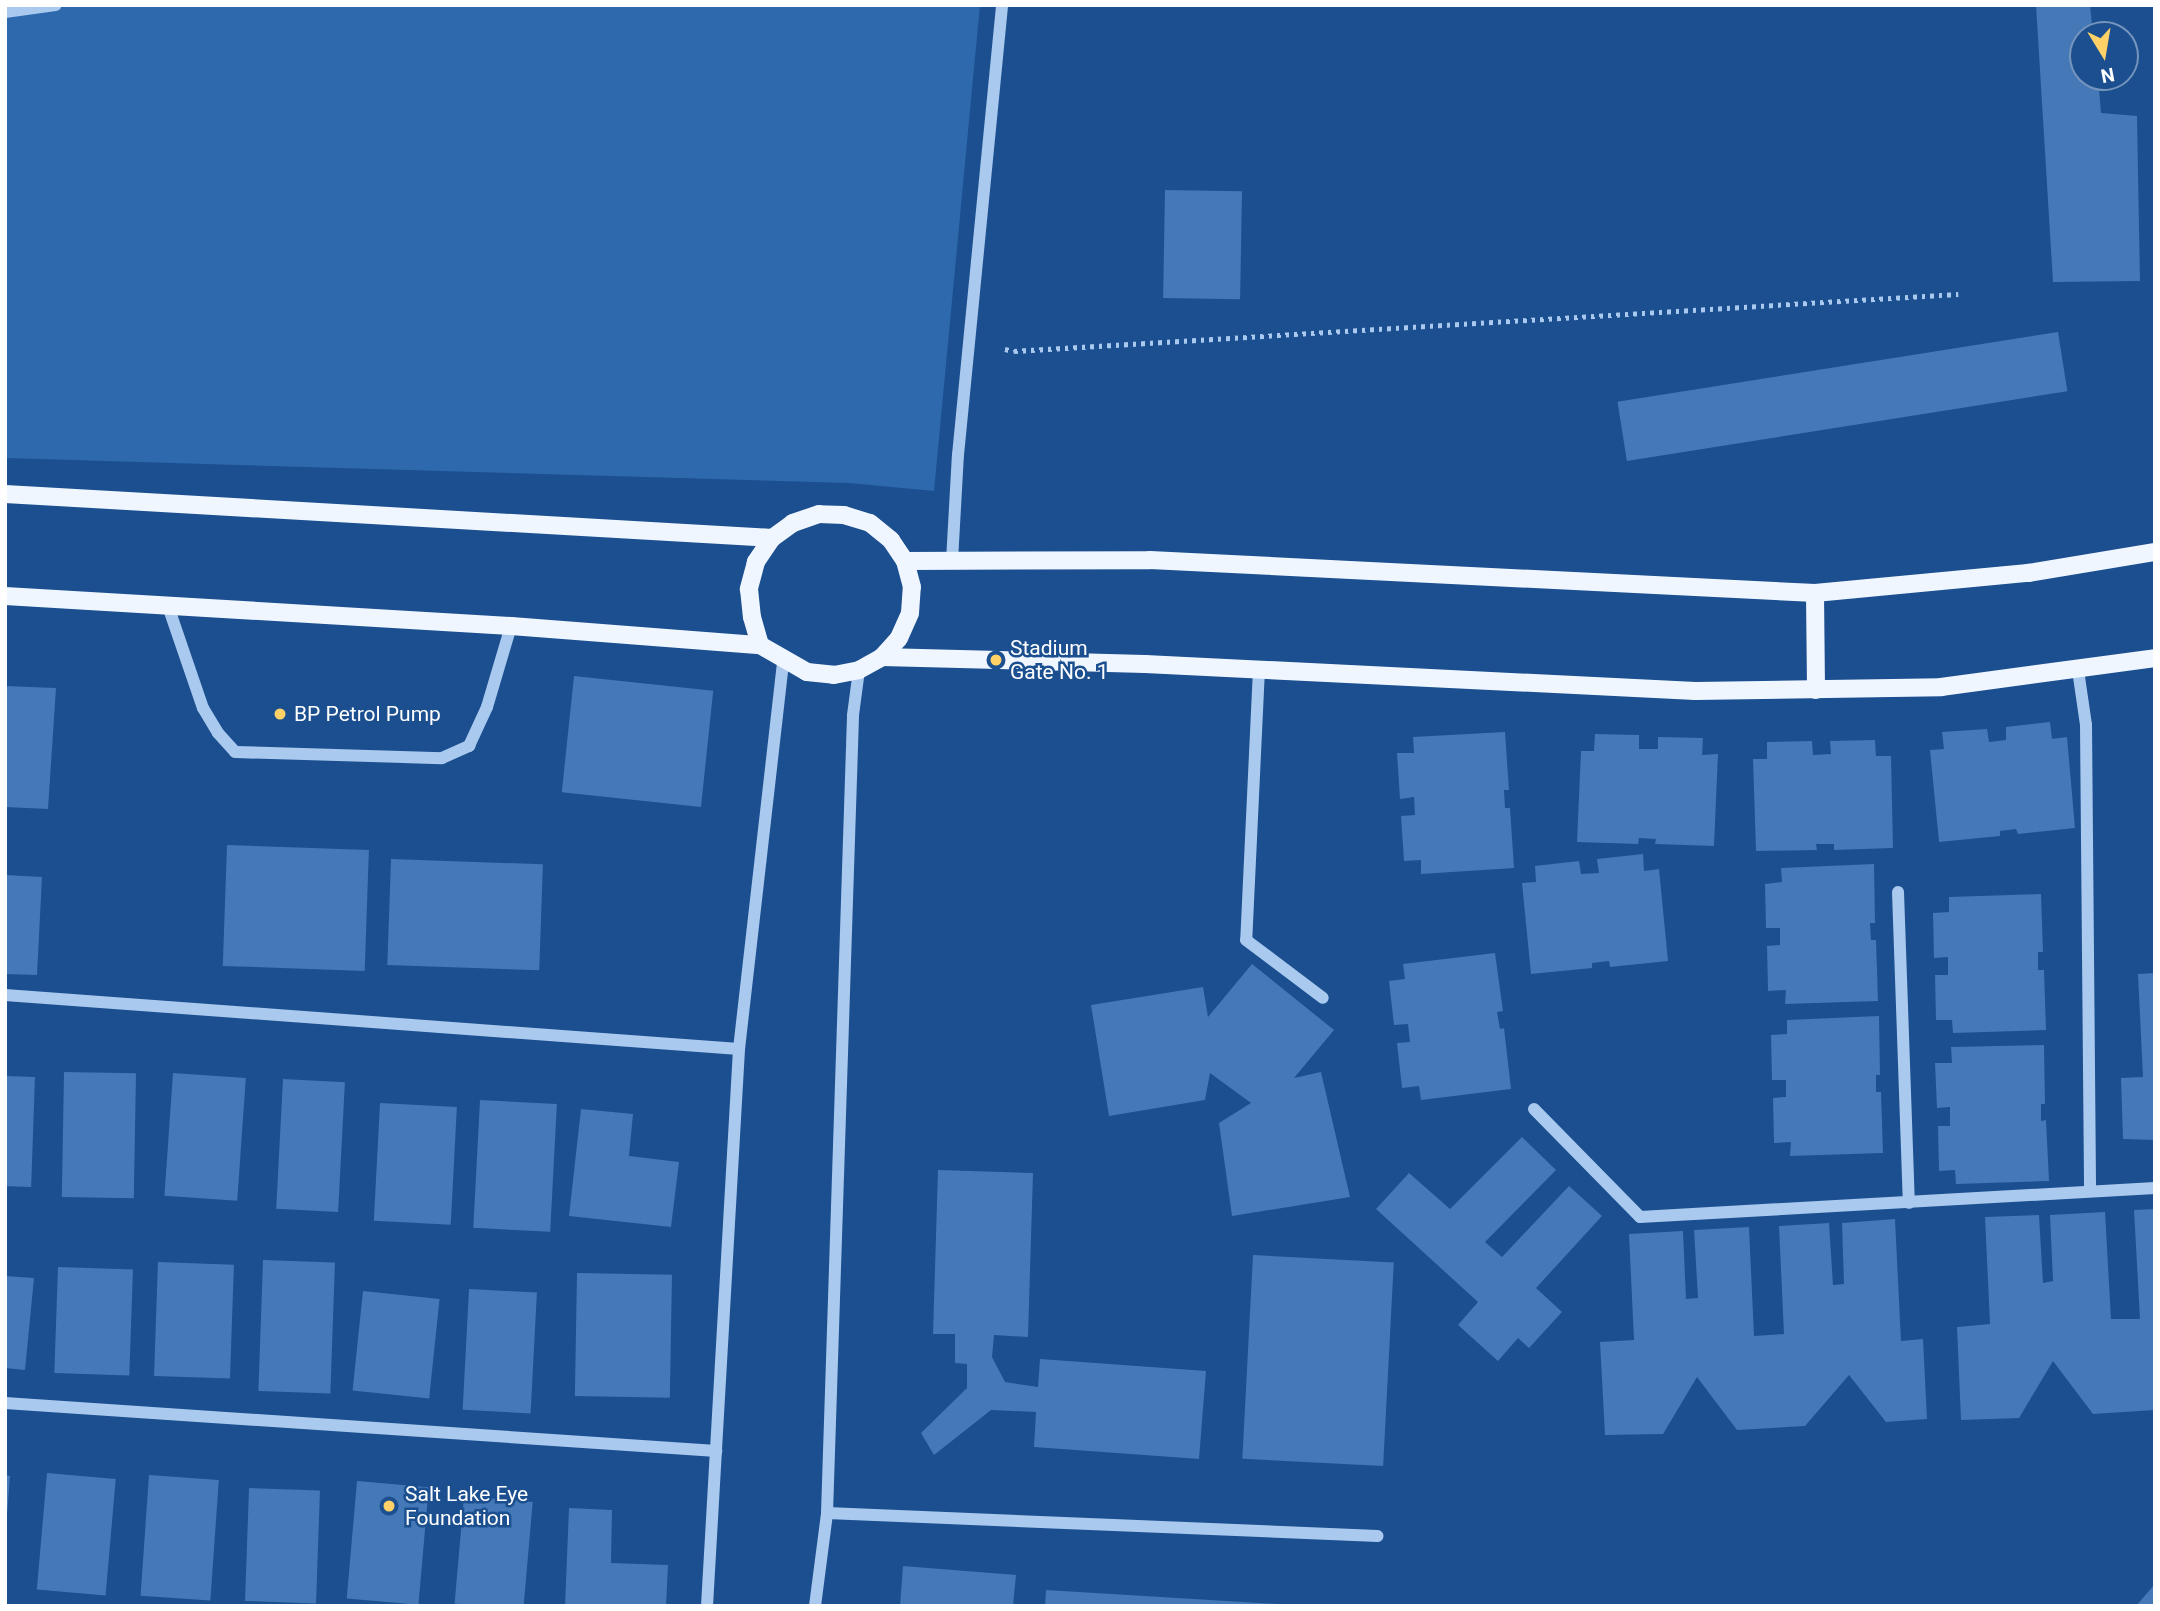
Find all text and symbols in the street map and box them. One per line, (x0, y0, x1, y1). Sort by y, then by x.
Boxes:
north arrow (2069, 21, 2139, 91)
text: N (2099, 63, 2116, 88)
place label: Stadium Gate No. 1 (1010, 635, 1108, 685)
marker: Stadium Gate No. 1 (988, 652, 1004, 668)
place label: BP Petrol Pump (294, 701, 441, 727)
marker: BP Petrol Pump (272, 706, 288, 722)
place label: Salt Lake Eye Foundation (405, 1481, 528, 1531)
marker: Salt Lake Eye Foundation (379, 1496, 399, 1516)

